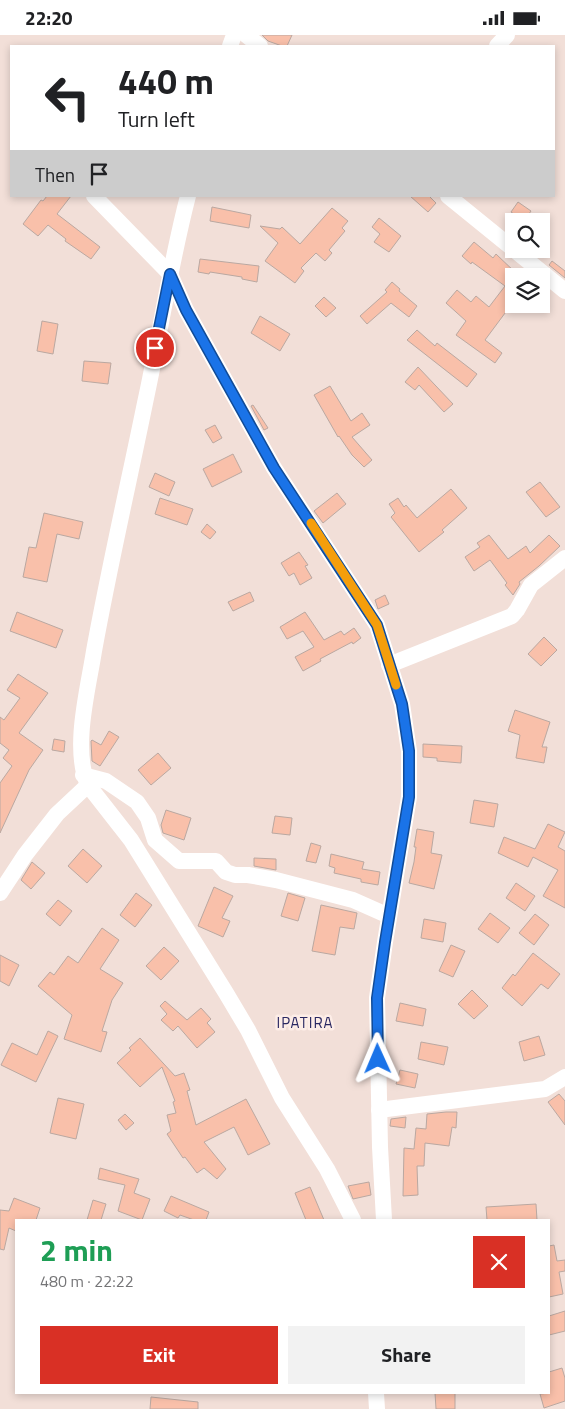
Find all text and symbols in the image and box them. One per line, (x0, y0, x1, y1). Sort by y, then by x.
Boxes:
text: 22:20 (25, 3, 72, 32)
text: 440 m (118, 54, 214, 108)
icon: left (35, 65, 100, 130)
text: Turn left (118, 102, 195, 136)
text: Then (35, 160, 75, 189)
icon: arrive (85, 160, 113, 188)
map controls (505, 213, 550, 313)
button: search (505, 213, 550, 258)
button: layers (505, 268, 550, 313)
pin (134, 327, 176, 369)
icon: arrive (141, 334, 169, 362)
district label: IPATIRA (276, 1011, 334, 1034)
position arrow (351, 1032, 403, 1084)
text: 2 min (40, 1227, 113, 1273)
button: close (473, 1236, 525, 1288)
text: 480 m · 22:22 (40, 1269, 134, 1293)
button: Exit (40, 1326, 278, 1384)
button: Share (288, 1326, 525, 1384)

